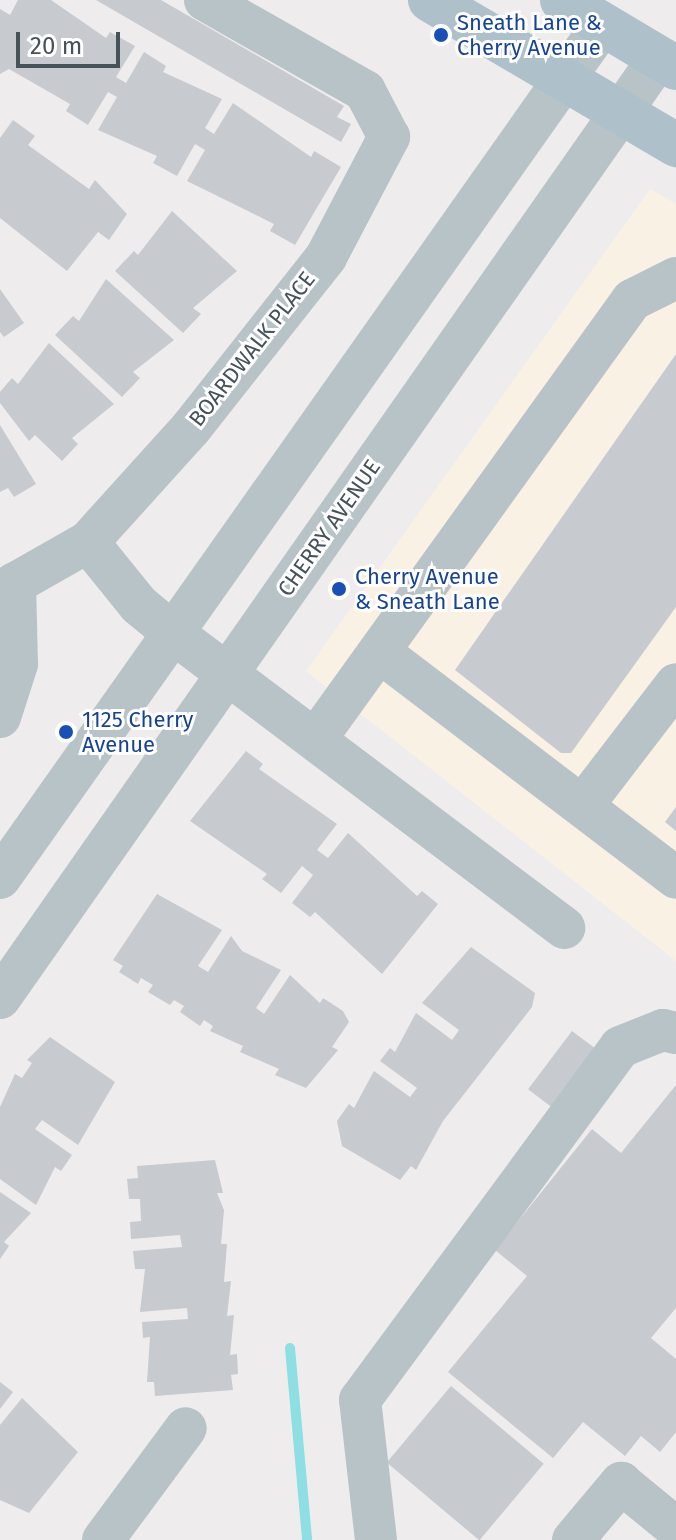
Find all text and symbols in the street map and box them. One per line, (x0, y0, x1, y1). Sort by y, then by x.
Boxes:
place label: Sneath Lane & Cherry Avenue (457, 9, 602, 60)
scale bar (20, 16, 124, 66)
marker: Sneath Lane & Cherry Avenue (432, 26, 450, 44)
text: 20 m (30, 32, 82, 60)
street label: BOARDWALK PLACE (183, 266, 321, 432)
street label: CHERRY AVENUE (272, 455, 386, 601)
place label: Cherry Avenue & Sneath Lane (355, 563, 500, 614)
marker: Cherry Avenue & Sneath Lane (330, 580, 348, 598)
place label: 1125 Cherry Avenue (82, 706, 193, 758)
marker: 1125 Cherry Avenue (57, 723, 75, 741)

